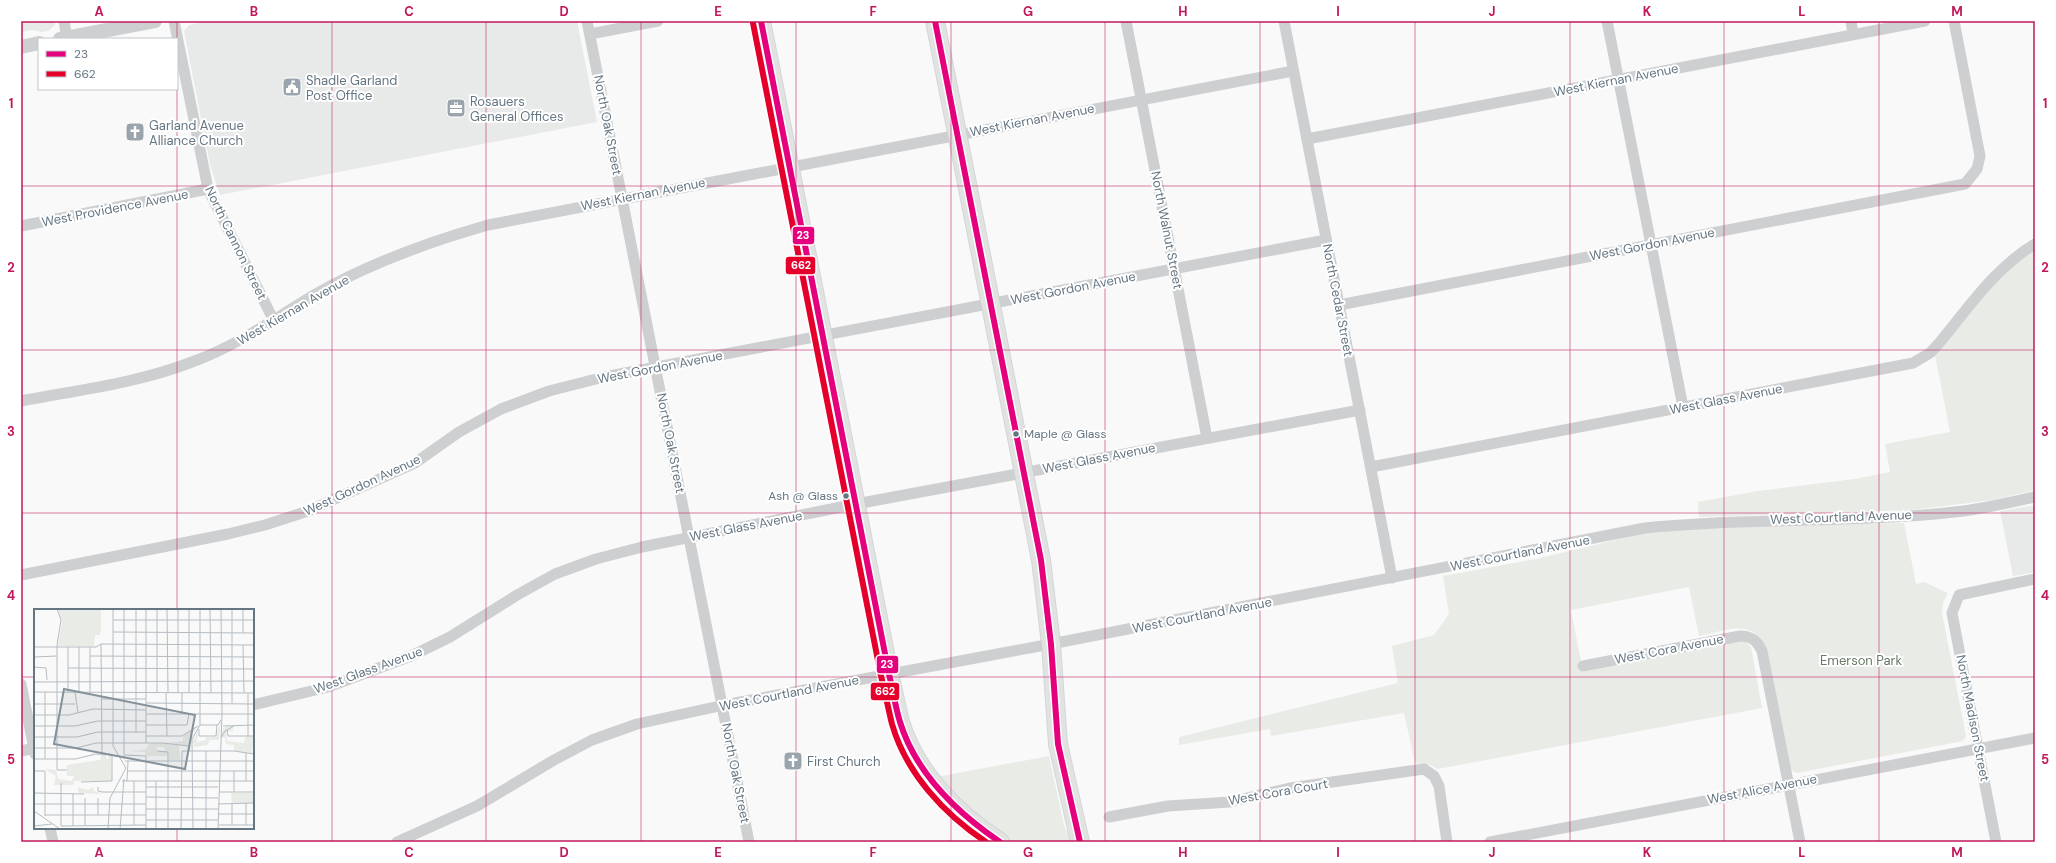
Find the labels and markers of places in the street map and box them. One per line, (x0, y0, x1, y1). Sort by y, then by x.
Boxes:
place label: Shadle Garland Post Office (306, 72, 397, 104)
public building icon: Shadle Garland Post Office (281, 76, 303, 98)
place label: Rosauers General Offices (470, 93, 563, 125)
office icon: Rosauers General Offices (445, 97, 467, 119)
place label: Garland Avenue Alliance Church (149, 117, 244, 149)
church icon: Garland Avenue Alliance Church (124, 121, 146, 143)
place label: Maple @ Glass (1024, 426, 1106, 442)
marker: Maple @ Glass (1011, 429, 1021, 439)
place label: Ash @ Glass (768, 488, 838, 504)
marker: Ash @ Glass (841, 491, 851, 501)
church icon: First Church (782, 750, 804, 772)
place label: First Church (807, 753, 880, 770)

